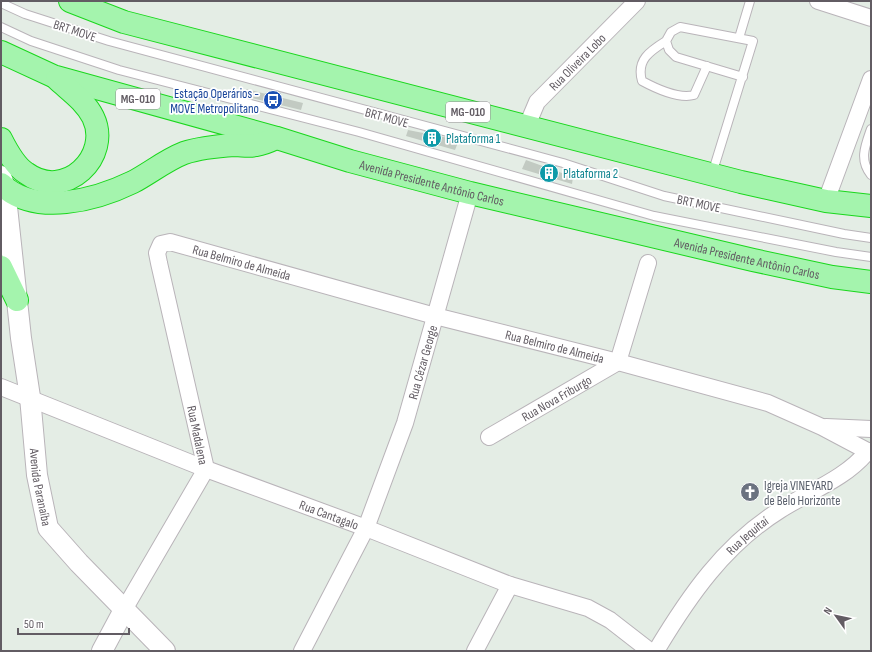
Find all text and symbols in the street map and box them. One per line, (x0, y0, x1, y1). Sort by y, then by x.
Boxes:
street label: BRT MOVE (51, 17, 98, 45)
street label: Rua Oliveira Lobo (546, 30, 609, 94)
place label: Estação Operários - MOVE Metropolitano (170, 86, 259, 117)
road number: MG-010 (116, 89, 160, 109)
bus stop icon: Estação Operários - MOVE Metropolitano (262, 89, 284, 111)
road number: MG-010 (446, 102, 490, 122)
street label: BRT MOVE (363, 105, 410, 131)
building icon: Plataforma 1 (421, 127, 443, 149)
place label: Plataforma 1 (446, 131, 501, 147)
street label: Avenida Presidente Antônio Carlos (357, 157, 506, 210)
building icon: Plataforma 2 (538, 162, 560, 184)
place label: Plataforma 2 (563, 166, 618, 182)
street label: BRT MOVE (676, 192, 722, 216)
street label: Avenida Presidente Antônio Carlos (672, 234, 821, 283)
street label: Rua Belmiro de Almeida (191, 242, 292, 284)
street label: Rua Cézar George (405, 323, 441, 401)
street label: Rua Belmiro de Almeida (503, 327, 605, 367)
street label: Rua Nova Friburgo (519, 372, 595, 425)
street label: Rua Madalena (183, 404, 211, 466)
street label: Avenida Paranaíba (26, 447, 54, 527)
place label: Igreja VINEYARD de Belo Horizonte (764, 478, 840, 509)
church icon: Igreja VINEYARD de Belo Horizonte (739, 481, 761, 503)
street label: Rua Cantagalo (297, 497, 361, 534)
street label: Rua Jequitaí (723, 513, 772, 559)
north arrow (816, 596, 856, 636)
text: N (821, 605, 835, 617)
scale bar (18, 610, 129, 636)
text: 50 m (24, 617, 44, 632)

